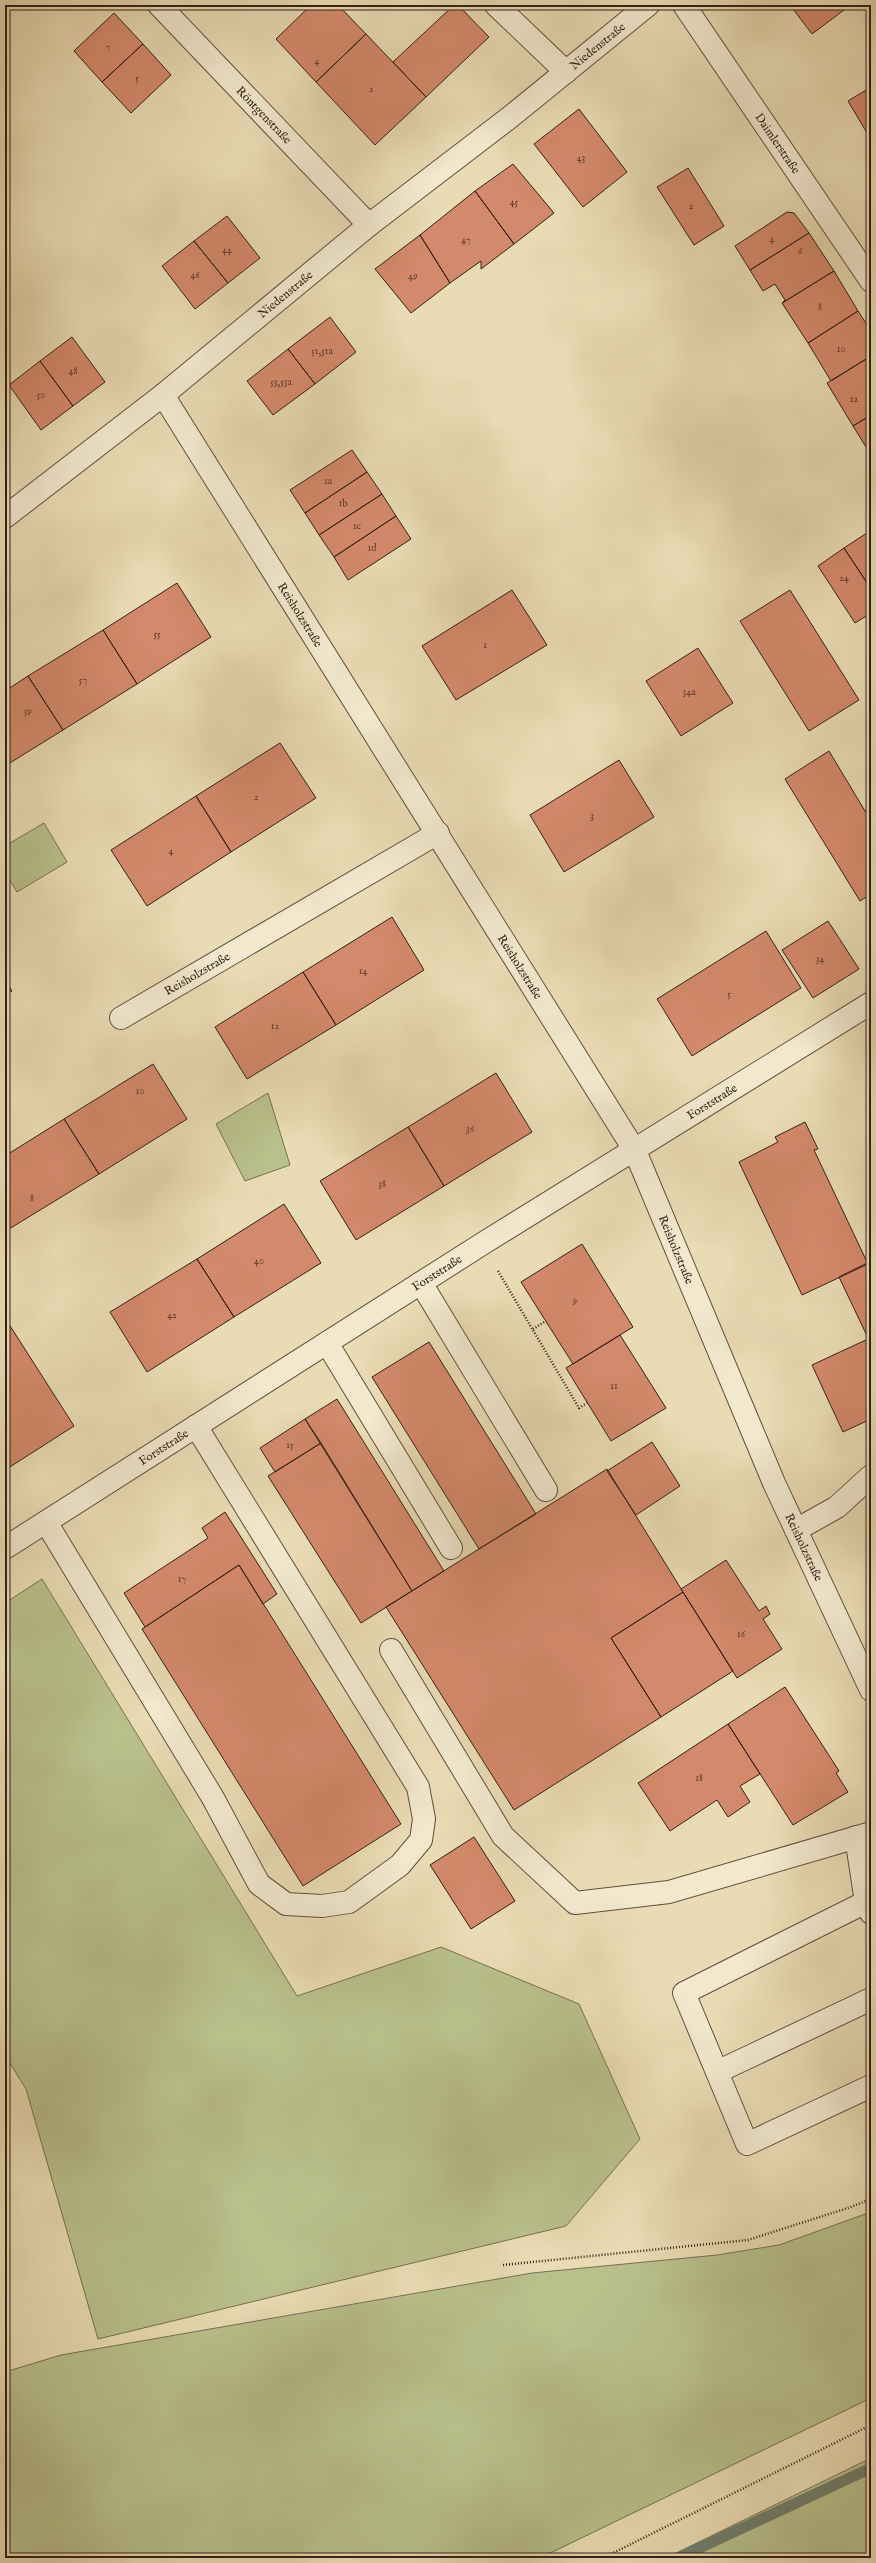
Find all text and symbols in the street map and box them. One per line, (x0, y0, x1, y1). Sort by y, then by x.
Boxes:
street label: Niedenstraße (567, 19, 629, 73)
house number: 7 (106, 41, 111, 54)
house number: 4 (315, 55, 320, 68)
house number: 5 (135, 72, 139, 85)
street label: Röntgenstraße (233, 83, 295, 147)
house number: 2 (369, 83, 374, 96)
street label: Daimlerstraße (752, 110, 804, 177)
house number: 43 (577, 152, 586, 165)
house number: 45 (510, 196, 519, 209)
house number: 2 (689, 200, 694, 213)
house number: 4 (770, 233, 775, 246)
house number: 47 (461, 234, 471, 247)
house number: 44 (222, 244, 232, 257)
house number: 6 (798, 245, 803, 258)
street label: Niedenstraße (255, 267, 316, 321)
house number: 46 (190, 269, 200, 282)
house number: 49 (408, 270, 418, 283)
house number: 8 (818, 301, 822, 314)
house number: 10 (837, 343, 845, 356)
house number: 51,51a (311, 345, 334, 358)
house number: 48 (69, 365, 77, 378)
house number: 53,53a (270, 376, 293, 389)
house number: 50 (37, 389, 45, 402)
house number: 12 (850, 393, 859, 406)
house number: 1a (324, 475, 333, 488)
house number: 1b (338, 497, 348, 510)
house number: 1c (353, 520, 361, 533)
house number: 1d (367, 542, 377, 555)
house number: 24 (839, 572, 849, 585)
street label: Reisholzstraße (274, 580, 326, 650)
house number: 55 (153, 628, 161, 641)
house number: 1 (483, 639, 487, 652)
house number: 57 (79, 674, 87, 687)
house number: 34a (683, 686, 696, 699)
house number: 59 (24, 705, 32, 718)
house number: 2 (254, 791, 259, 804)
house number: 3 (590, 810, 594, 823)
house number: 4 (169, 845, 174, 858)
street label: Reisholzstraße (494, 932, 546, 1002)
street label: Reisholzstraße (162, 948, 233, 999)
house number: 34 (816, 953, 824, 966)
house number: 14 (359, 965, 367, 978)
house number: 5 (727, 988, 731, 1001)
house number: 12 (271, 1020, 280, 1033)
street label: Forststraße (684, 1080, 740, 1123)
house number: 10 (136, 1085, 144, 1098)
house number: 36 (466, 1123, 475, 1136)
house number: 38 (378, 1178, 386, 1191)
house number: 8 (30, 1192, 34, 1205)
street label: Reisholzstraße (655, 1213, 697, 1287)
street label: Forststraße (409, 1251, 465, 1294)
house number: 40 (254, 1255, 264, 1268)
house number: 9 (572, 1295, 577, 1308)
house number: 42 (167, 1309, 177, 1322)
house number: 11 (610, 1380, 618, 1393)
street label: Forststraße (136, 1425, 192, 1468)
house number: 15 (286, 1439, 294, 1452)
street label: Reisholzstraße (782, 1511, 827, 1584)
house number: 17 (178, 1573, 187, 1586)
house number: 16 (737, 1628, 746, 1641)
house number: 18 (695, 1772, 703, 1785)

